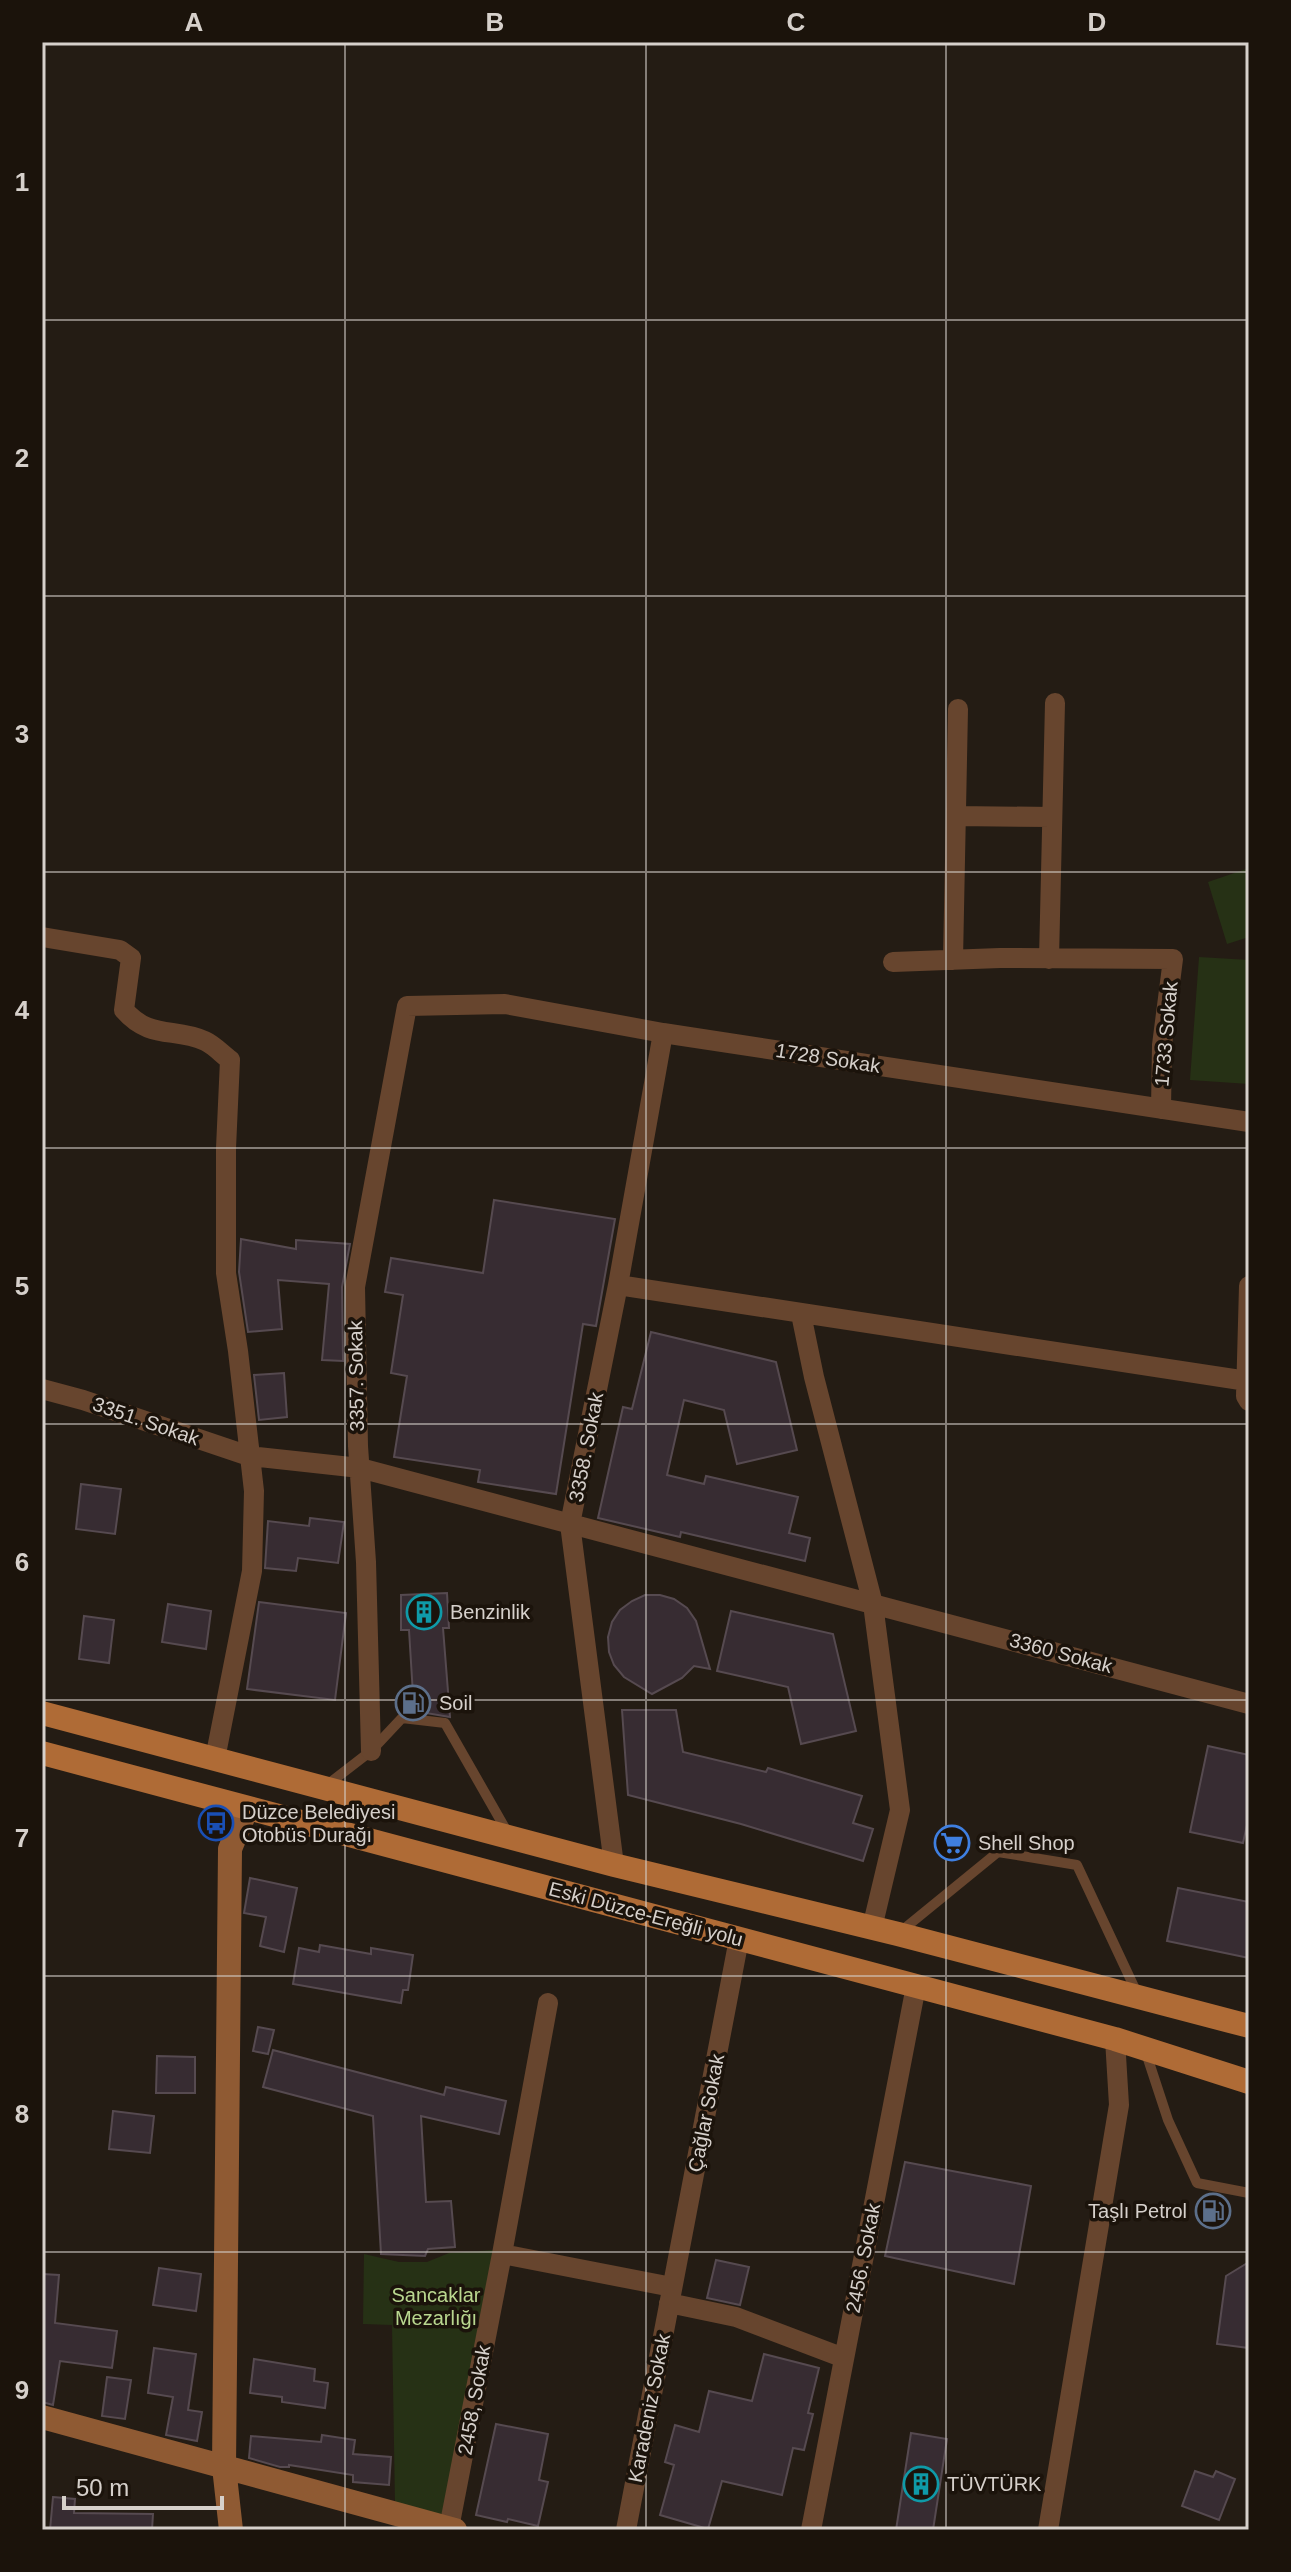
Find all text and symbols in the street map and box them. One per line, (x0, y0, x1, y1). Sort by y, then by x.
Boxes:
text: A (185, 7, 204, 37)
text: B (486, 7, 504, 37)
text: C (787, 7, 806, 37)
text: D (1088, 7, 1106, 37)
text: 1 (15, 167, 29, 197)
text: 2 (15, 443, 29, 473)
text: 3 (15, 719, 29, 749)
street label: 1733 Sokak (1150, 979, 1182, 1088)
text: 4 (15, 995, 30, 1025)
street label: 1728 Sokak (774, 1039, 883, 1077)
text: 5 (15, 1271, 29, 1301)
street label: 3357. Sokak (344, 1319, 368, 1432)
street label: 3358. Sokak (565, 1389, 608, 1504)
street label: 3351. Sokak (90, 1392, 203, 1450)
text: 6 (15, 1547, 29, 1577)
building icon: Benzinlik (405, 1593, 443, 1631)
place label: Benzinlik (450, 1601, 531, 1623)
street label: 3360 Sokak (1007, 1629, 1116, 1678)
fuel station icon: Soil (394, 1684, 432, 1722)
place label: Soil (439, 1692, 472, 1714)
place label: Düzce Belediyesi Otobüs Durağı (242, 1801, 395, 1846)
bus stop icon: Düzce Belediyesi Otobüs Durağı (197, 1804, 235, 1842)
text: 7 (15, 1823, 29, 1853)
supermarket icon: Shell Shop (933, 1824, 971, 1862)
place label: Shell Shop (978, 1832, 1075, 1854)
street label: Eski Düzce-Ereğli yolu (547, 1877, 745, 1951)
street label: Çağlar Sokak (684, 2051, 728, 2174)
text: 8 (15, 2099, 29, 2129)
fuel station icon: Taşlı Petrol (1194, 2192, 1232, 2230)
street label: 2456. Sokak (842, 2200, 885, 2315)
place label: Taşlı Petrol (1088, 2200, 1187, 2222)
park label: Sancaklar Mezarlığı (392, 2284, 481, 2329)
street label: Karadeniz Sokak (624, 2331, 674, 2484)
street label: 2458, Sokak (454, 2342, 495, 2457)
text: 9 (15, 2375, 29, 2405)
scale bar (64, 2460, 222, 2510)
building icon: TÜVTÜRK (902, 2465, 940, 2503)
place label: TÜVTÜRK (947, 2473, 1042, 2495)
text: 50 m (76, 2474, 129, 2501)

